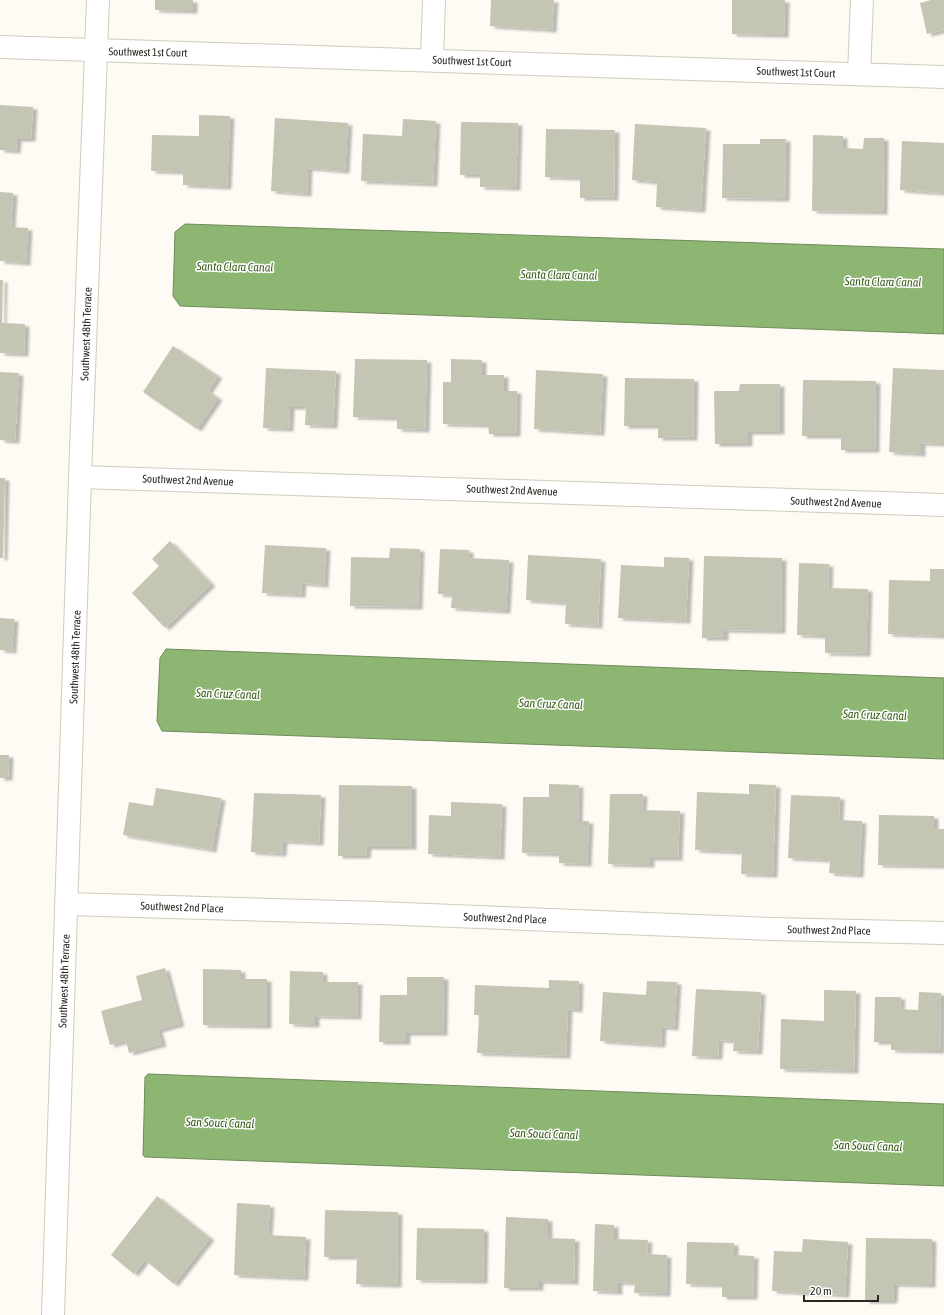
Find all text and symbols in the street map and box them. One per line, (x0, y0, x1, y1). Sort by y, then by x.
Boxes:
street label: Southwest 1st Court (108, 45, 188, 59)
street label: Southwest 1st Court (432, 54, 512, 68)
street label: Southwest 1st Court (756, 65, 836, 79)
water label: Santa Clara Canal (195, 259, 274, 275)
water label: Santa Clara Canal (519, 267, 598, 283)
water label: Santa Clara Canal (843, 274, 922, 290)
street label: Southwest 48th Terrace (78, 287, 94, 381)
street label: Southwest 2nd Avenue (142, 472, 234, 488)
street label: Southwest 2nd Avenue (466, 482, 558, 498)
street label: Southwest 2nd Avenue (790, 494, 882, 510)
street label: Southwest 48th Terrace (67, 610, 83, 704)
water label: San Cruz Canal (195, 686, 260, 702)
water label: San Cruz Canal (518, 696, 583, 712)
water label: San Cruz Canal (842, 707, 907, 723)
street label: Southwest 2nd Place (140, 900, 224, 914)
street label: Southwest 2nd Place (463, 911, 547, 925)
street label: Southwest 2nd Place (787, 923, 871, 937)
street label: Southwest 48th Terrace (56, 934, 72, 1028)
water label: San Souci Canal (184, 1115, 255, 1131)
water label: San Souci Canal (508, 1126, 579, 1142)
water label: San Souci Canal (832, 1138, 903, 1154)
scale bar (804, 1277, 878, 1303)
text: 20 m (810, 1284, 832, 1298)

